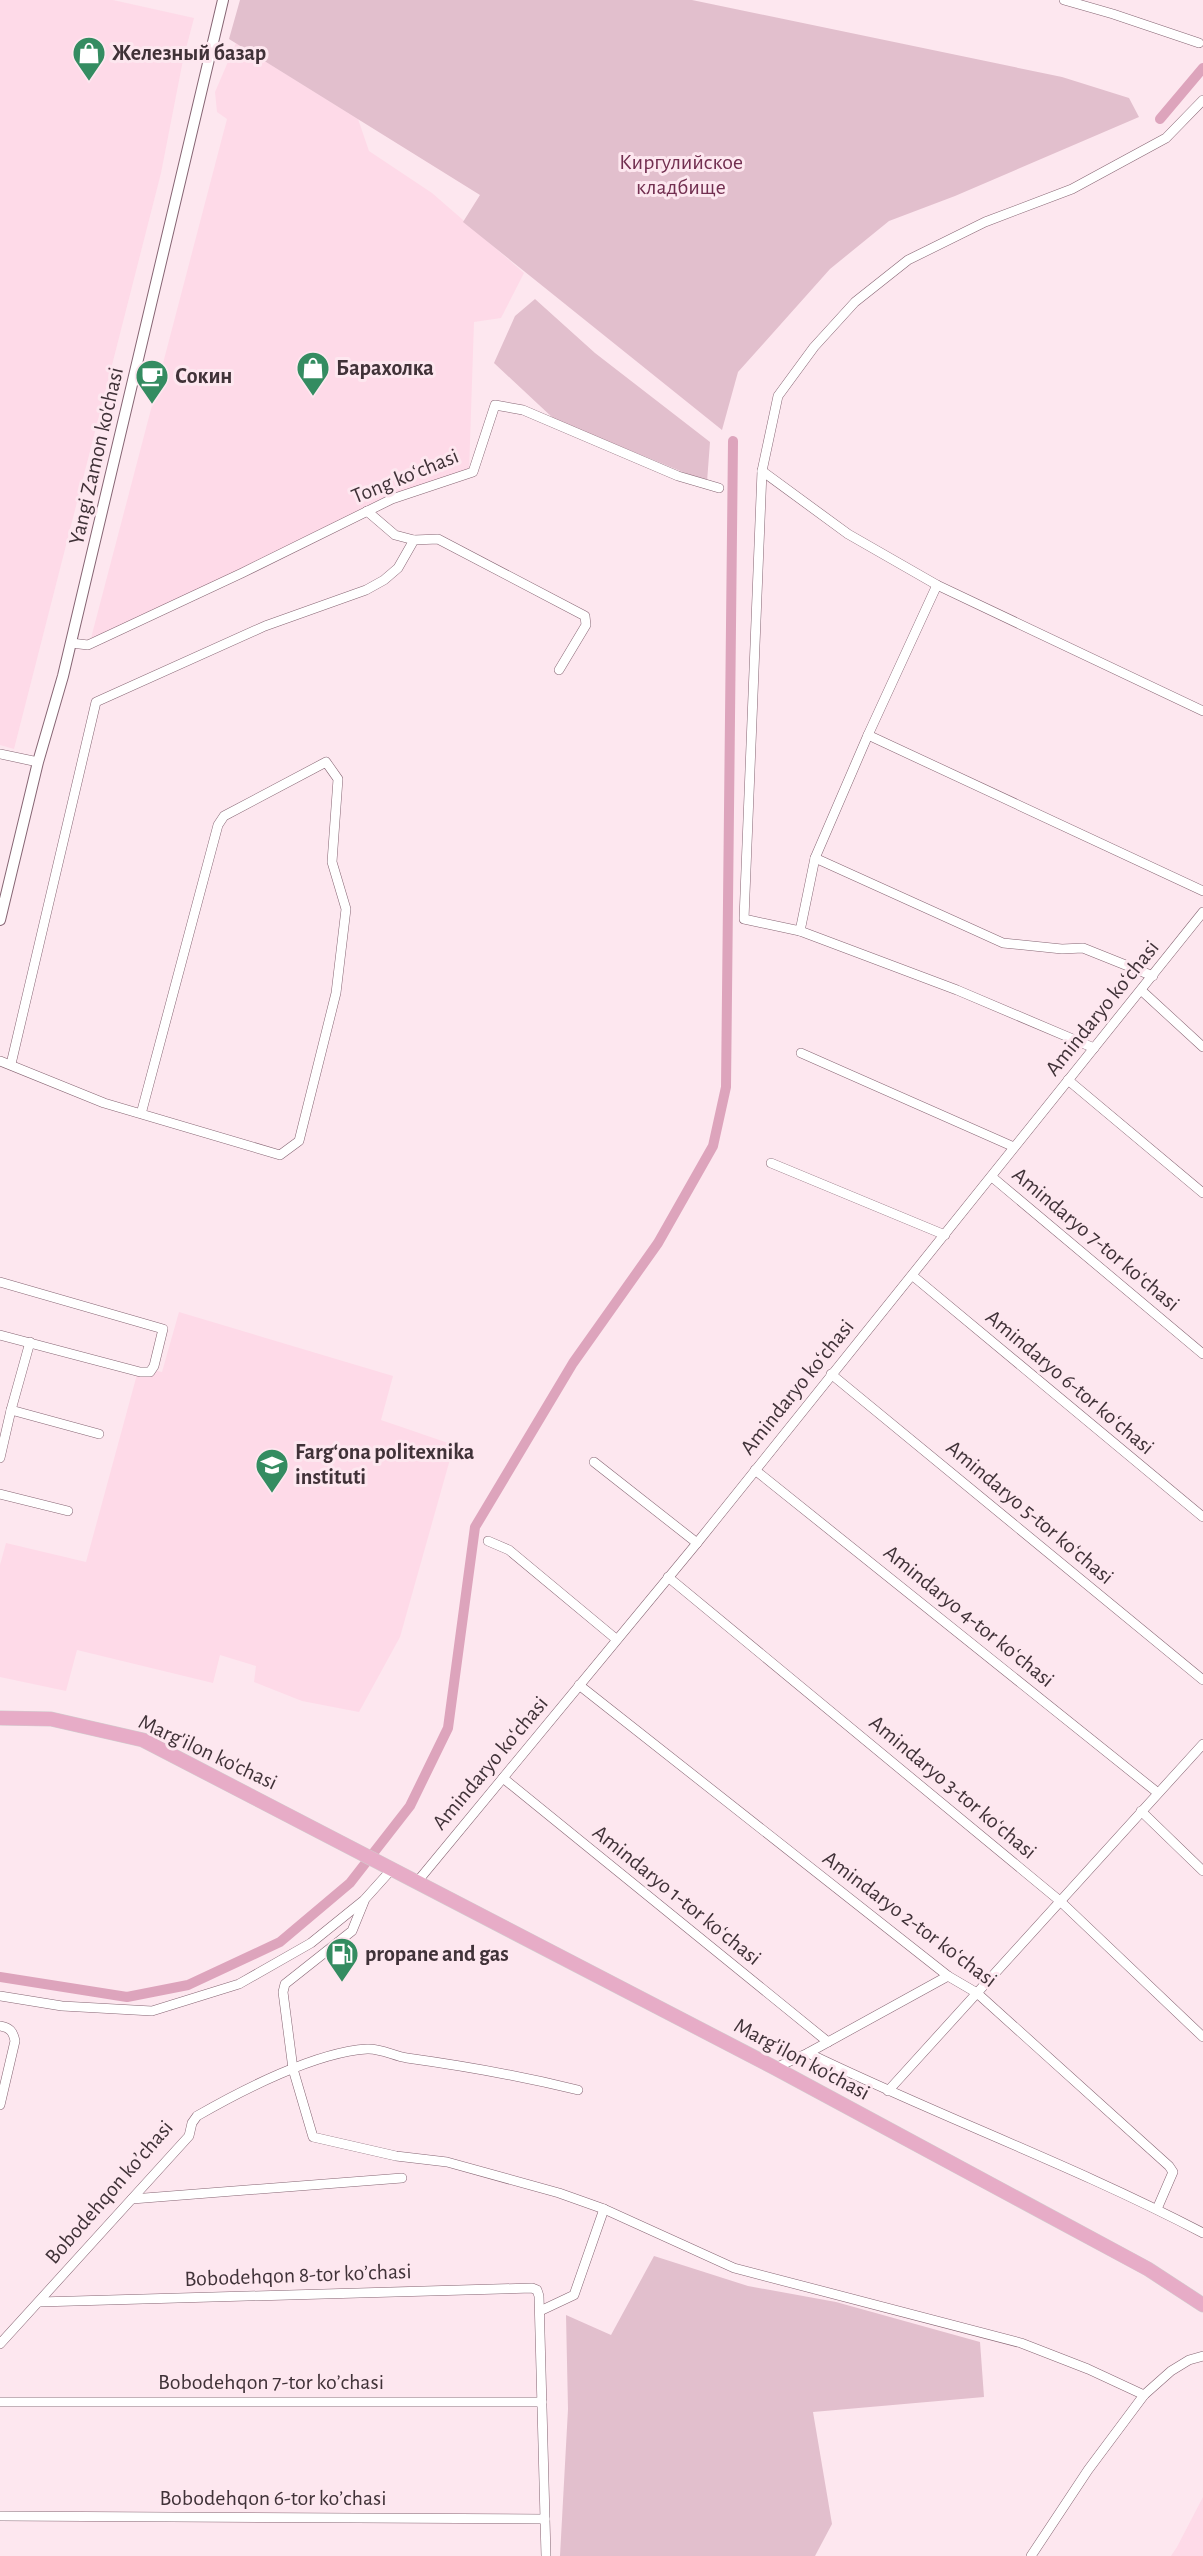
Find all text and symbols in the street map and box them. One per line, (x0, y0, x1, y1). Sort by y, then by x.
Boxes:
shop icon: Железный базар (71, 35, 107, 82)
place label: Железный базар (112, 42, 266, 64)
park label: Киргулийское кладбище (619, 151, 743, 198)
shop icon: Барахолка (295, 350, 331, 397)
place label: Барахолка (336, 357, 434, 379)
cafe icon: Сокин (134, 358, 170, 405)
street label: Yangi Zamon ko'chasi (65, 365, 127, 547)
place label: Сокин (175, 365, 233, 387)
street label: Tong koʻchasi (348, 445, 462, 507)
street label: Amindaryo koʻchasi (1041, 936, 1163, 1080)
street label: Amindaryo 7-tor koʻchasi (1008, 1163, 1184, 1315)
street label: Amindaryo 6-tor koʻchasi (982, 1305, 1158, 1459)
street label: Amindaryo koʻchasi (736, 1315, 858, 1459)
street label: Amindaryo 5-tor koʻchasi (942, 1436, 1118, 1588)
place label: Fargʻona politexnika instituti (295, 1441, 475, 1488)
school or university icon: Fargʻona politexnika instituti (254, 1447, 290, 1494)
street label: Amindaryo 4-tor koʻchasi (880, 1541, 1058, 1691)
street label: Amindaryo koʻchasi (428, 1692, 552, 1834)
street label: Marg'ilon ko'chasi (135, 1710, 281, 1794)
street label: Amindaryo 3-tor koʻchasi (865, 1711, 1041, 1863)
street label: Amindaryo 1-tor koʻchasi (589, 1821, 765, 1969)
street label: Amindaryo 2-tor koʻchasi (819, 1847, 1001, 1991)
fuel station icon: propane and gas (324, 1936, 360, 1983)
place label: propane and gas (365, 1943, 509, 1965)
street label: Marg'ilon ko'chasi (731, 2014, 873, 2104)
street label: Bobodehqon koʼchasi (41, 2116, 177, 2268)
street label: Bobodehqon 8-tor koʼchasi (184, 2260, 412, 2290)
street label: Bobodehqon 7-tor koʼchasi (158, 2371, 384, 2393)
street label: Bobodehqon 6-tor koʼchasi (159, 2487, 387, 2509)

